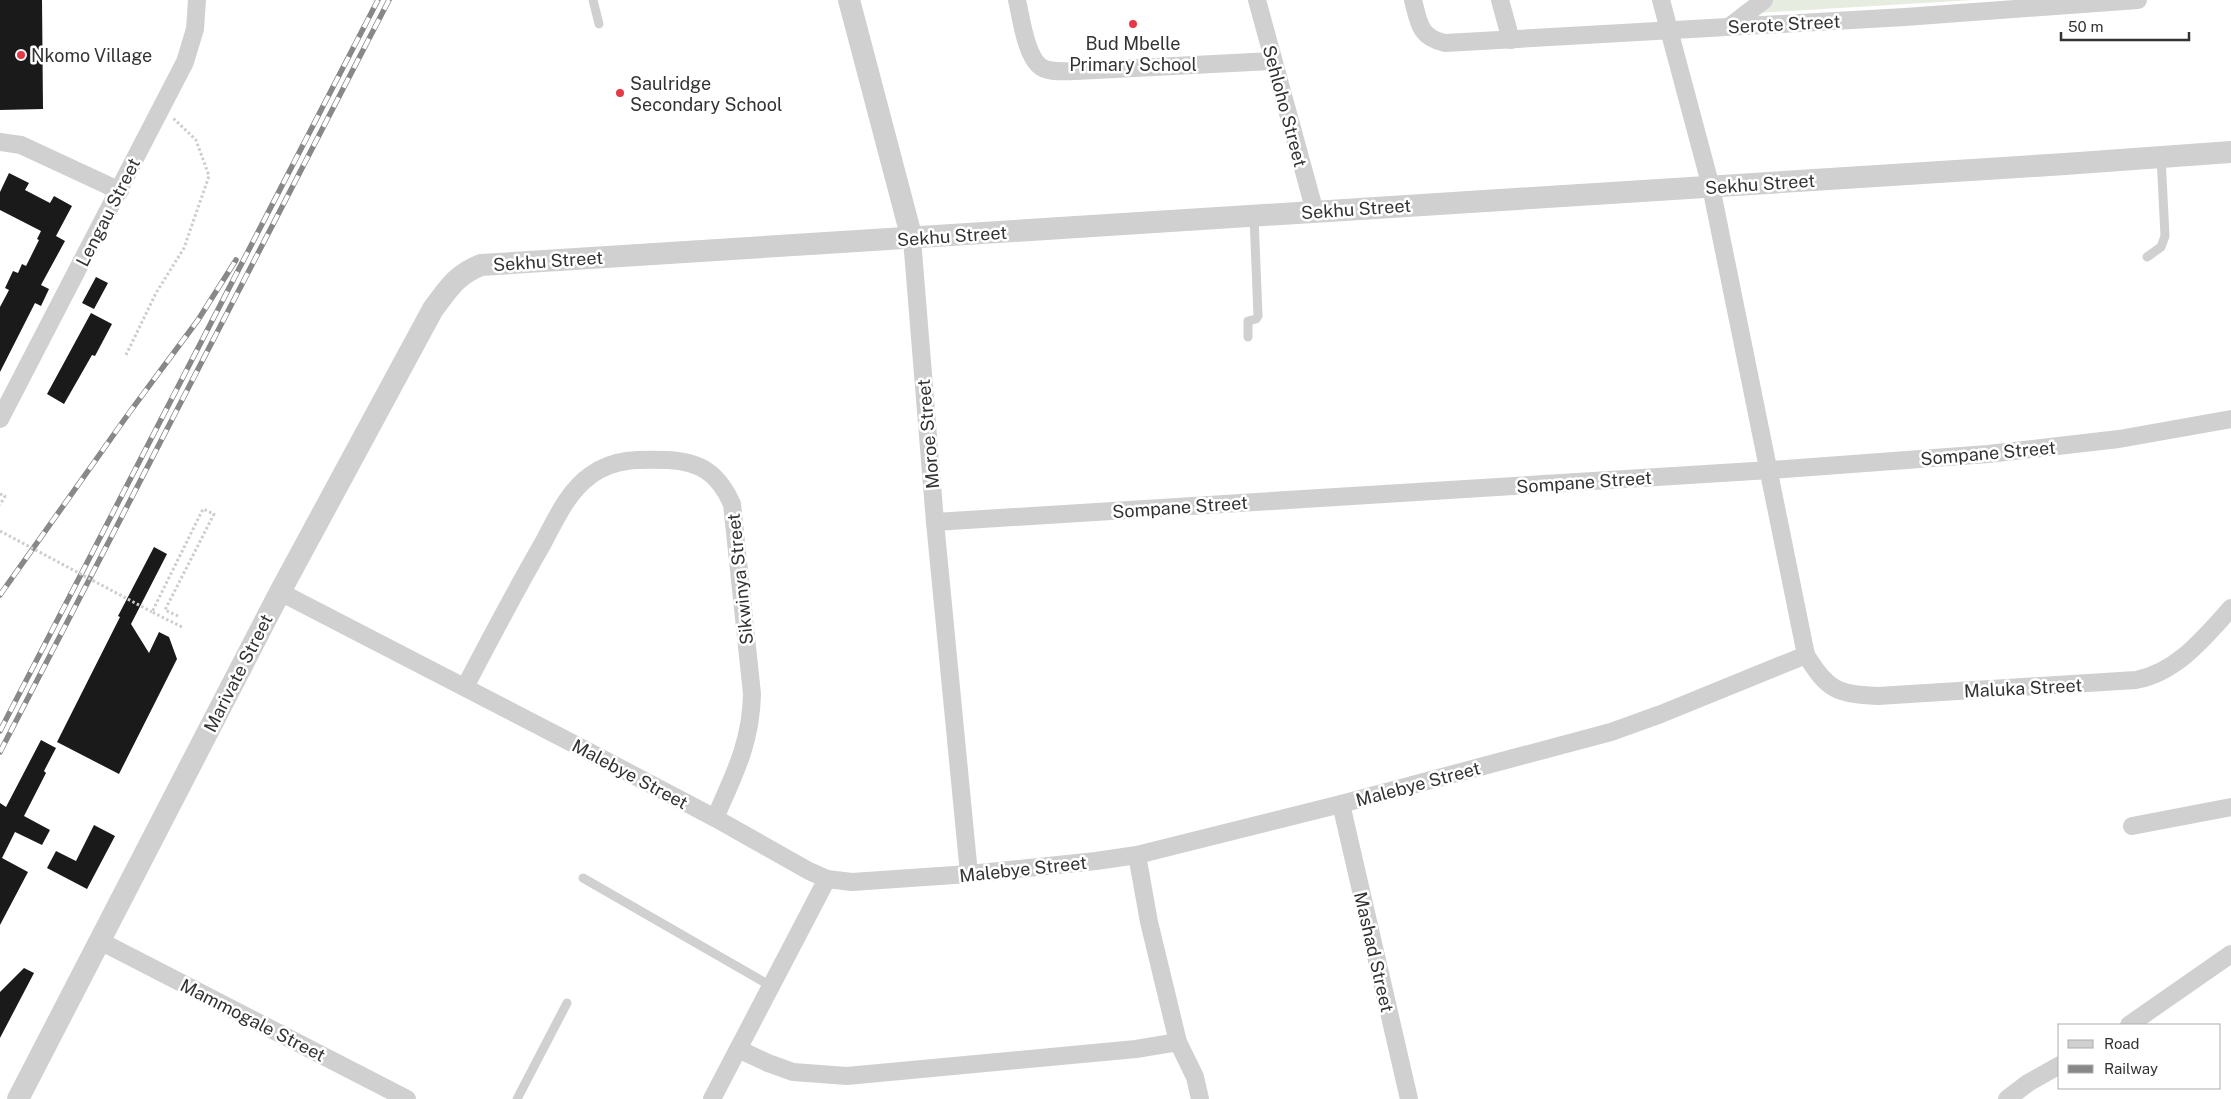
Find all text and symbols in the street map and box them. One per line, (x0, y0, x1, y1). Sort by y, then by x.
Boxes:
scale bar (2061, 10, 2188, 42)
street label: Serote Street (1727, 11, 1841, 37)
marker: Bud Mbelle Primary School (1127, 18, 1139, 30)
text: 50 m (2068, 18, 2103, 35)
place label: Bud Mbelle Primary School (1069, 33, 1197, 75)
street label: Sehloho Street (1259, 43, 1311, 169)
place label: Nkomo Village (31, 45, 152, 66)
marker: Nkomo Village (15, 49, 27, 61)
place label: Saulridge Secondary School (630, 73, 782, 115)
marker: Saulridge Secondary School (614, 87, 626, 99)
street label: Lengau Street (72, 154, 144, 270)
street label: Sekhu Street (1704, 170, 1816, 198)
street label: Sekhu Street (1300, 195, 1412, 223)
street label: Sekhu Street (896, 222, 1008, 250)
street label: Sekhu Street (492, 247, 604, 275)
street label: Moroe Street (913, 378, 943, 490)
street label: Sompane Street (1919, 437, 2057, 469)
street label: Sompane Street (1516, 467, 1652, 497)
street label: Sompane Street (1112, 492, 1248, 522)
street label: Sikwinya Street (723, 512, 757, 646)
street label: Marivate Street (199, 611, 277, 735)
street label: Maluka Street (1963, 674, 2083, 702)
street label: Malebye Street (569, 735, 691, 813)
street label: Malebye Street (1353, 757, 1483, 811)
street label: Malebye Street (958, 852, 1088, 886)
street label: Mashad Street (1350, 890, 1398, 1014)
street label: Mammogale Street (177, 974, 329, 1066)
legend (2058, 1024, 2221, 1089)
text: Road (2104, 1035, 2140, 1052)
text: Railway (2104, 1060, 2158, 1077)

